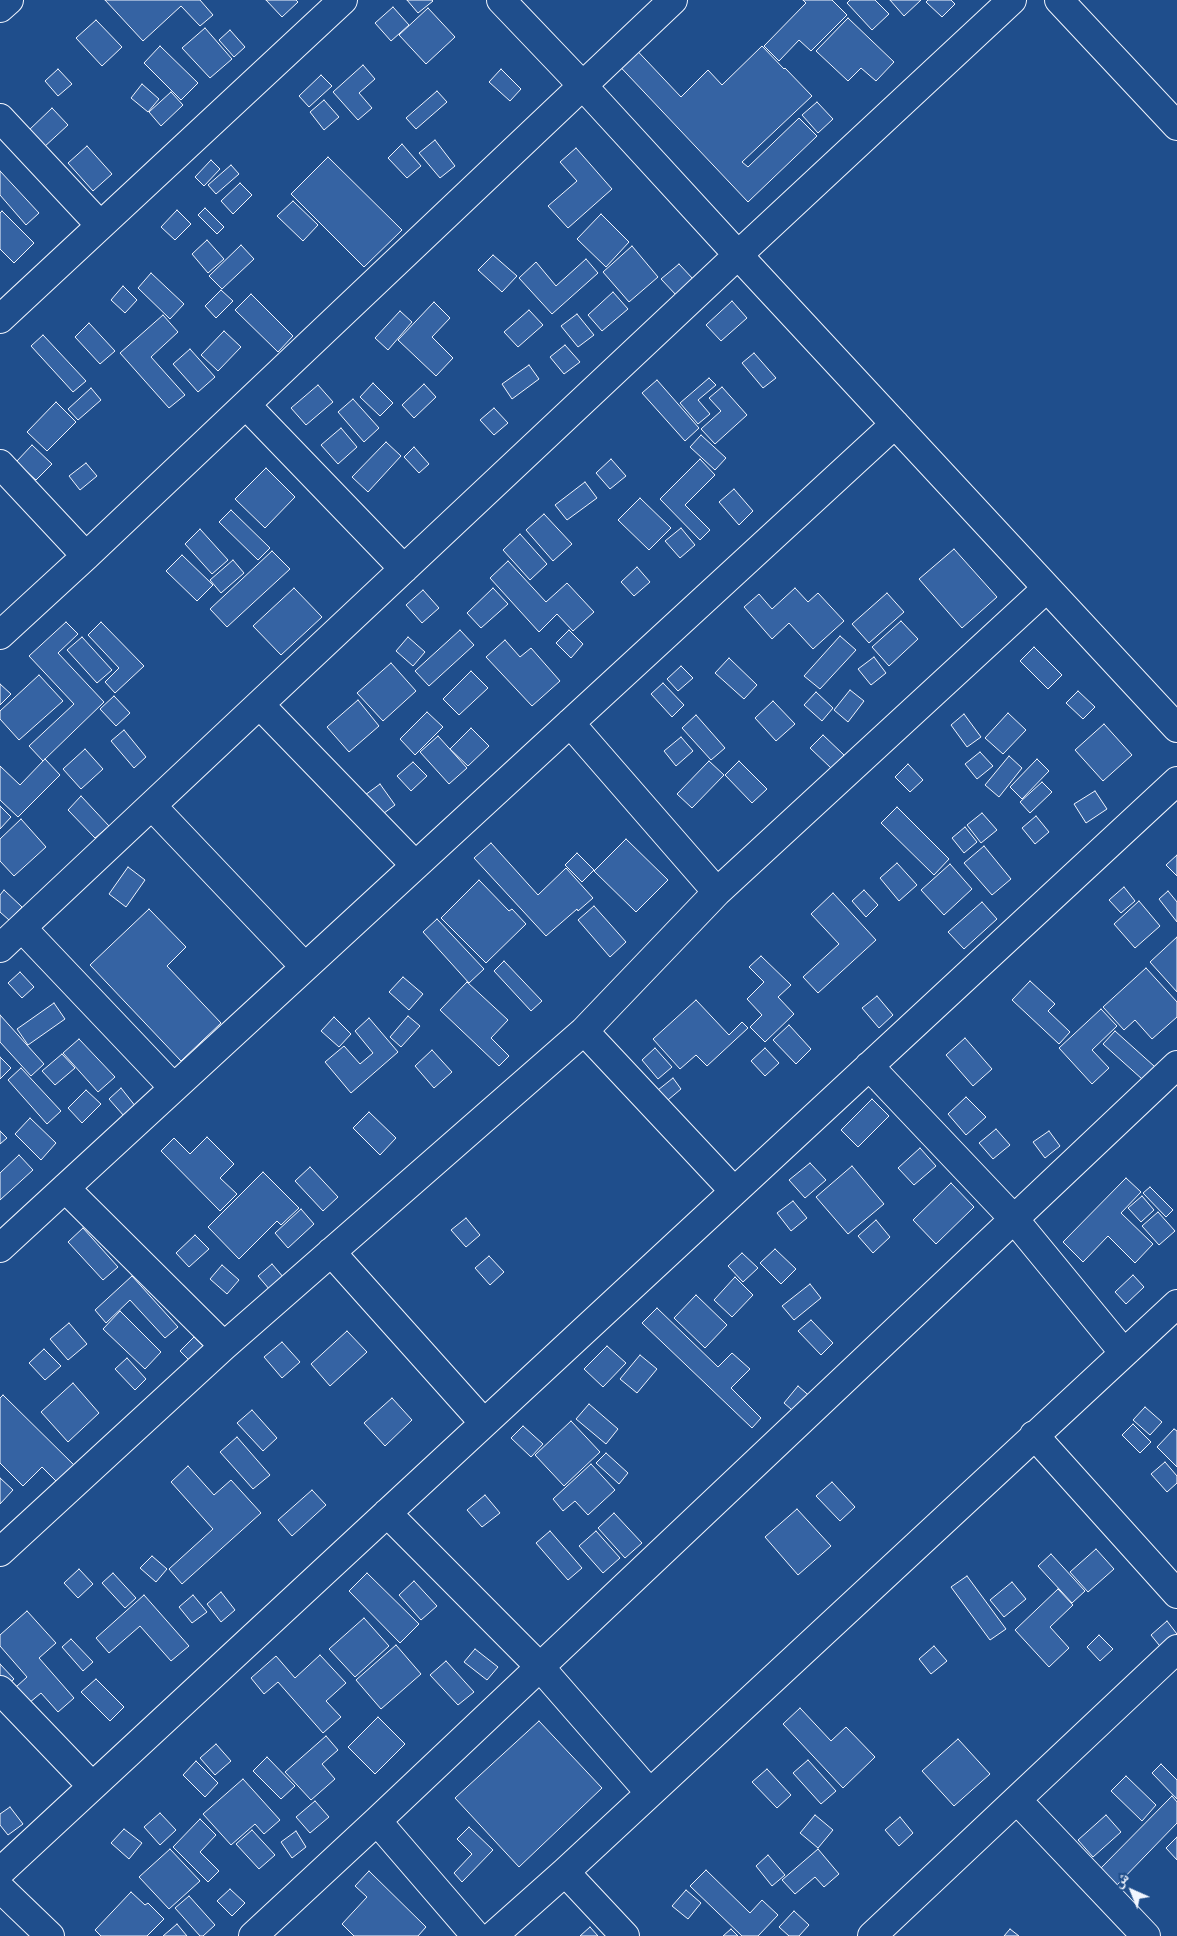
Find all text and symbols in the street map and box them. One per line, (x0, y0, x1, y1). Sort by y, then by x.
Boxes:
north arrow (1107, 1866, 1157, 1916)
text: ش (1110, 1869, 1132, 1891)

